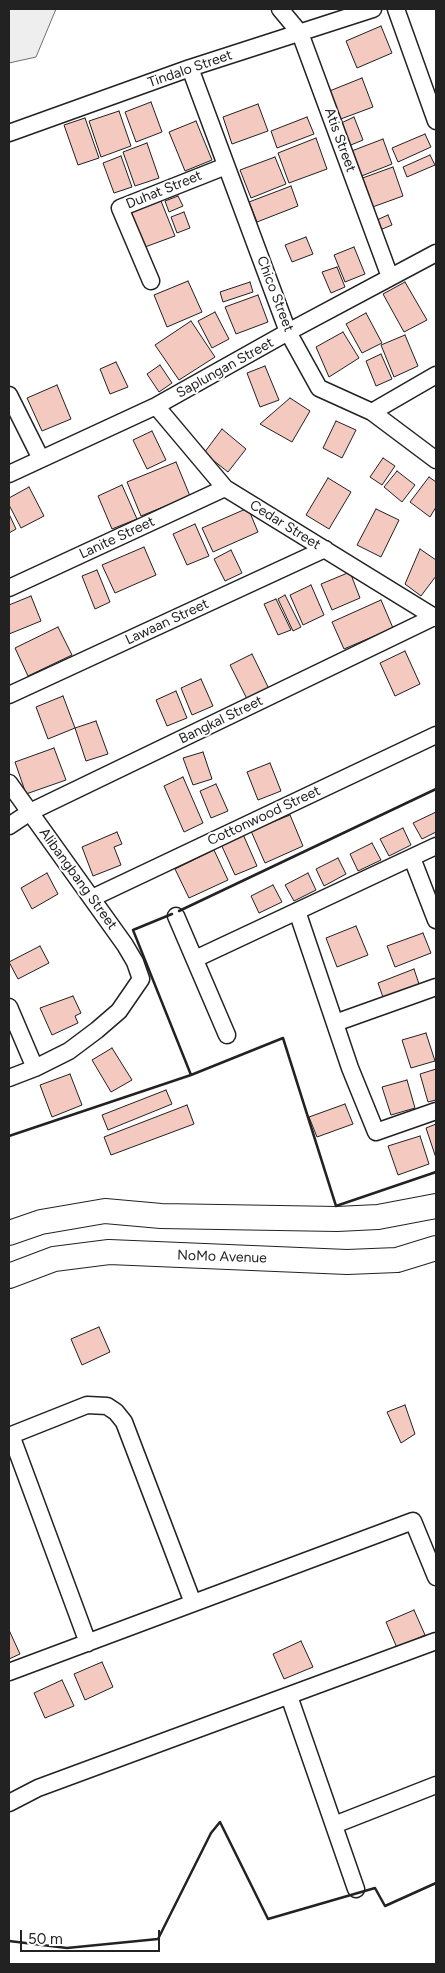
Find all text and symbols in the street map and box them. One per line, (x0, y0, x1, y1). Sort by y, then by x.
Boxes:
street label: Tindalo Street (146, 47, 234, 91)
street label: Atis Street (321, 106, 359, 174)
street label: Duhat Street (124, 167, 204, 213)
street label: Chico Street (253, 254, 297, 334)
street label: Saplungan Street (173, 334, 277, 402)
street label: Cedar Street (246, 497, 324, 553)
street label: Lanite Street (77, 513, 157, 563)
street label: Lawaan Street (123, 595, 211, 649)
street label: Bangkal Street (176, 692, 266, 748)
street label: Cottonwood Street (205, 783, 323, 849)
street label: Alibangbang Street (36, 825, 120, 933)
street label: NoMo Avenue (177, 1247, 267, 1267)
scale bar (22, 1920, 162, 1952)
text: 50 m (28, 1930, 63, 1948)

